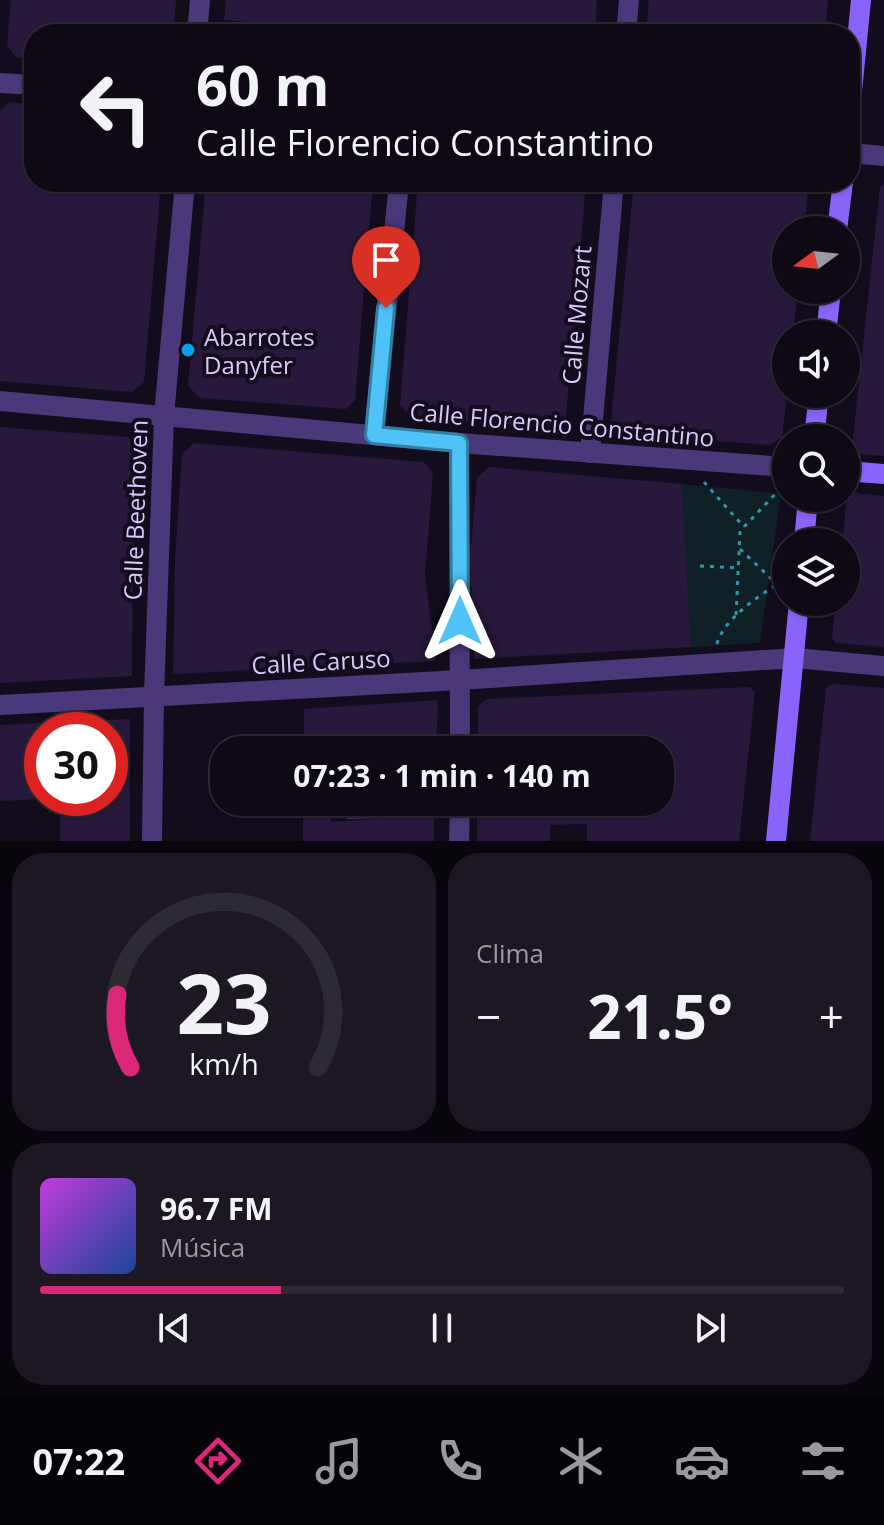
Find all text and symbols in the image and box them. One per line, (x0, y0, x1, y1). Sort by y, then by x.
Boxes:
text: 60 m (196, 46, 330, 122)
icon: left (64, 56, 168, 160)
text: Calle Florencio Constantino (196, 118, 654, 167)
north arrow (772, 216, 860, 304)
map controls (772, 216, 860, 616)
pin (352, 226, 420, 308)
icon: arrive (364, 238, 408, 282)
street label: Calle Mozart (553, 244, 599, 386)
place label: Abarrotes Danyfer (204, 320, 315, 381)
button: sound (772, 320, 860, 408)
marker: Abarrotes Danyfer (179, 341, 197, 359)
street label: Calle Florencio Constantino (408, 394, 716, 454)
street label: Calle Beethoven (115, 419, 155, 601)
button: search (772, 424, 860, 512)
button: layers (772, 528, 860, 616)
position arrow (418, 579, 502, 663)
street label: Calle Caruso (251, 641, 391, 681)
speed limit sign: 30 (24, 712, 128, 816)
text: 07:23 · 1 min · 140 m (293, 755, 591, 796)
text: Clima (476, 935, 544, 971)
text: 23 (176, 945, 272, 1058)
text: 21.5° (587, 975, 733, 1057)
text: − (476, 986, 501, 1046)
text: + (819, 986, 844, 1046)
text: km/h (189, 1044, 259, 1083)
text: 96.7 FM (160, 1188, 273, 1229)
text: Música (160, 1229, 245, 1265)
icon: previous (152, 1306, 196, 1350)
icon: pause (420, 1306, 464, 1350)
icon: next (688, 1306, 732, 1350)
icon: directions (190, 1433, 246, 1489)
icon: music (311, 1433, 367, 1489)
icon: phone (432, 1433, 488, 1489)
icon: climate (553, 1433, 609, 1489)
icon: car (674, 1433, 730, 1489)
icon: filters (795, 1433, 851, 1489)
text: 07:22 (33, 1437, 125, 1486)

